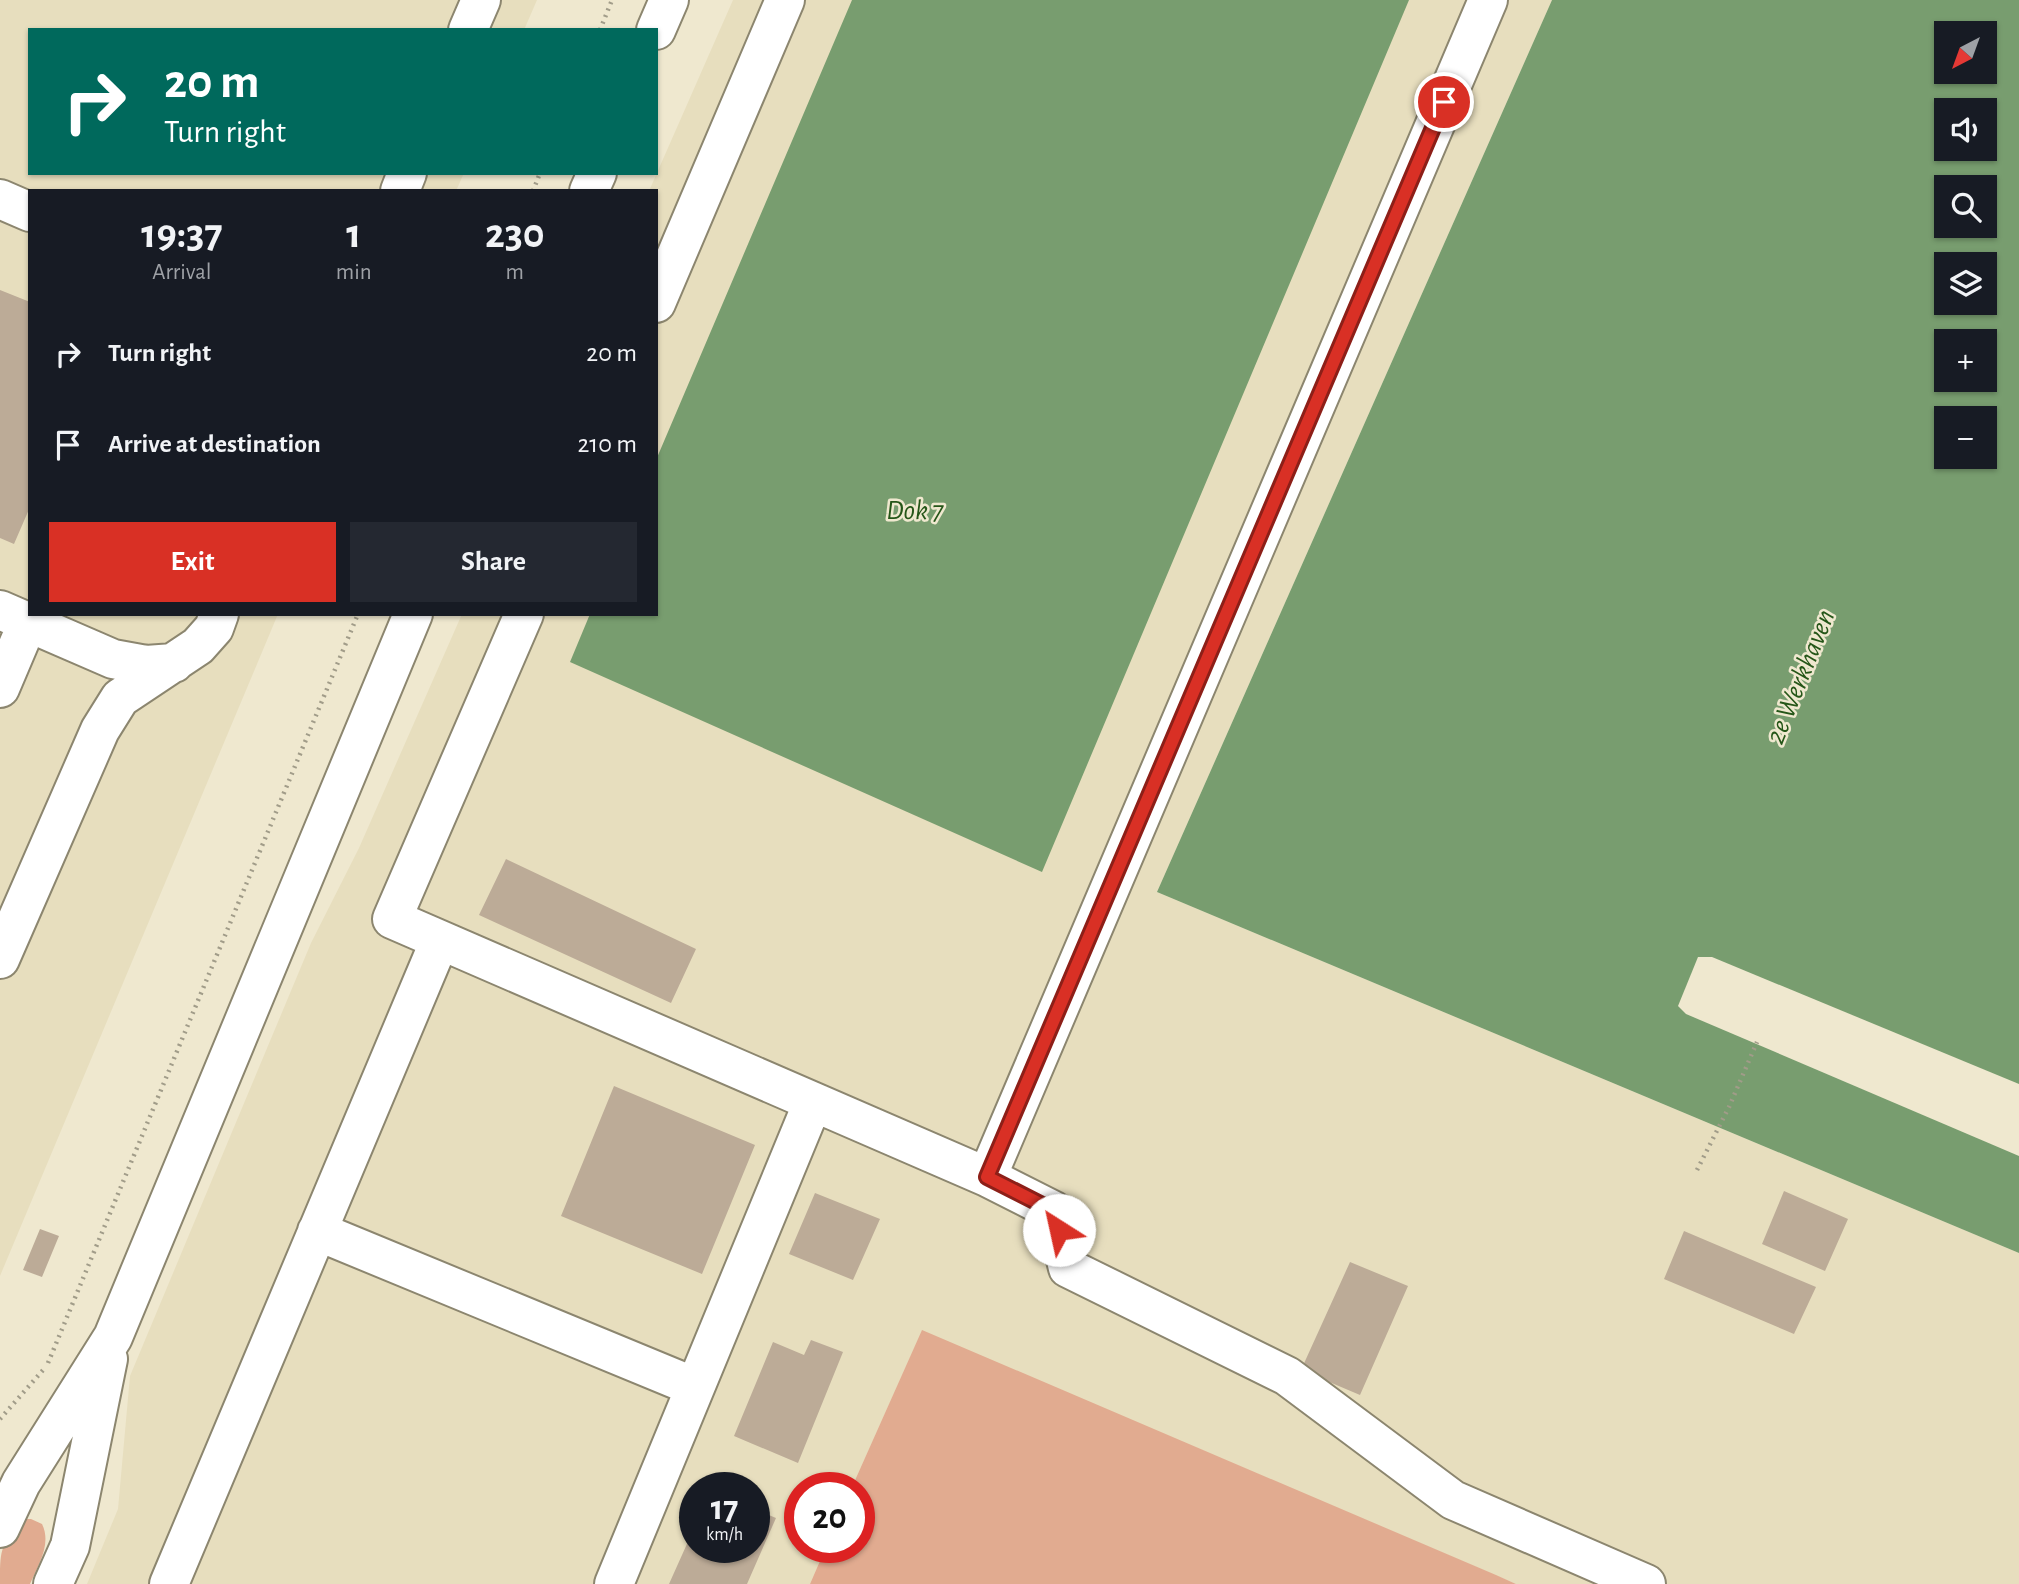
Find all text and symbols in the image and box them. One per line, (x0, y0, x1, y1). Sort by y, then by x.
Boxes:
north arrow (1934, 21, 1997, 84)
map controls (1934, 21, 1997, 469)
icon: right (49, 56, 140, 147)
text: 20 m (164, 58, 260, 107)
pin (1414, 72, 1474, 132)
icon: arrive (1425, 83, 1463, 121)
button: sound (1934, 98, 1997, 161)
text: Turn right (164, 116, 286, 148)
button: search (1934, 175, 1997, 238)
text: 19:37 (141, 213, 223, 255)
text: 1 (346, 213, 361, 255)
text: 230 (485, 213, 545, 255)
button: layers (1934, 252, 1997, 315)
text: Arrival (152, 261, 211, 284)
text: min (336, 261, 372, 284)
text: m (506, 261, 524, 284)
button: + (1934, 329, 1997, 392)
icon: right (49, 335, 87, 373)
text: Turn right (108, 340, 211, 366)
text: 20 m (586, 340, 637, 366)
button: − (1934, 406, 1997, 469)
icon: arrive (49, 426, 87, 464)
text: Arrive at destination (108, 431, 321, 457)
text: 210 m (577, 431, 637, 457)
water label: Dok 7 (886, 497, 944, 525)
button: Exit (49, 522, 336, 602)
button: Share (350, 522, 637, 602)
water label: 2e Werkhaven (1761, 606, 1841, 748)
position arrow (1022, 1193, 1096, 1267)
speed limit sign: 20 (784, 1472, 875, 1563)
text: 17 (711, 1491, 738, 1526)
text: km/h (706, 1526, 743, 1544)

